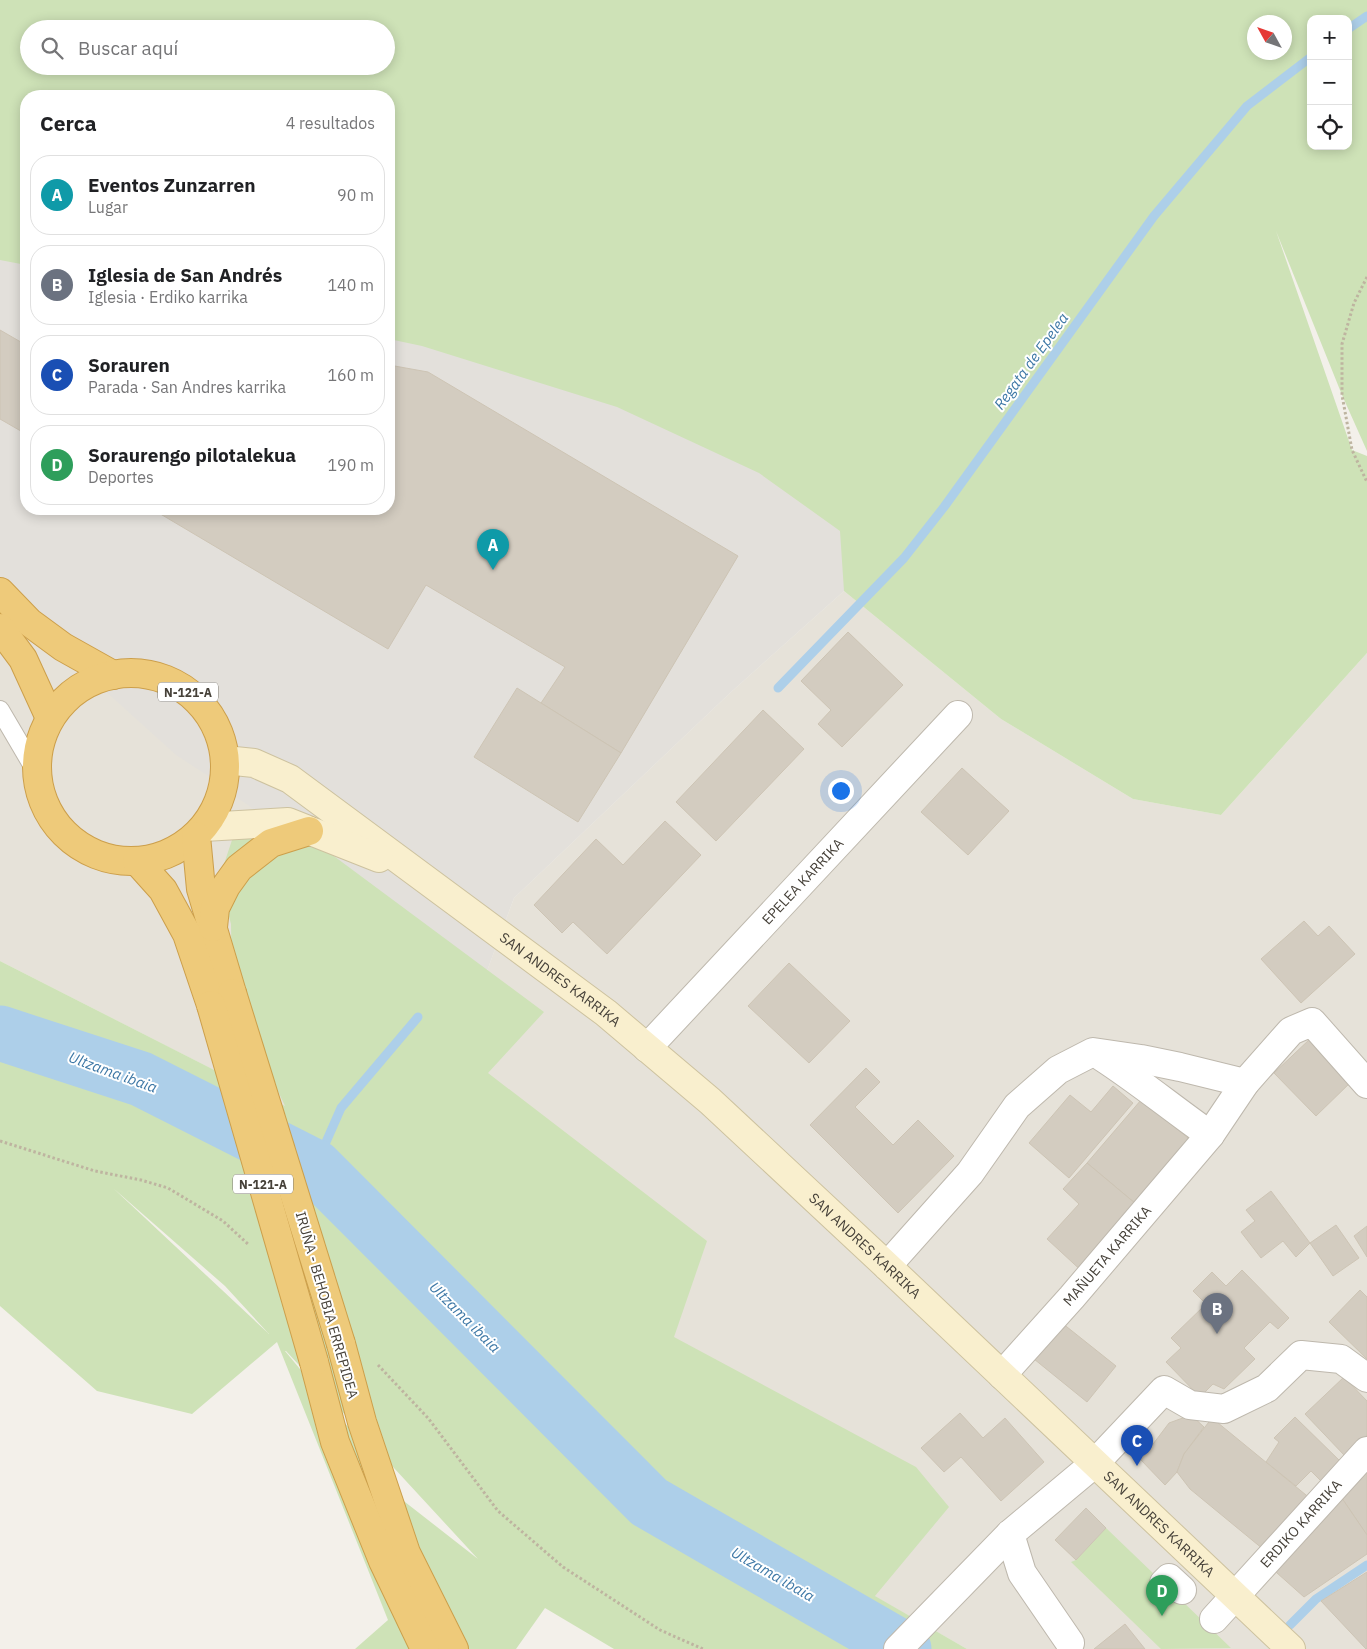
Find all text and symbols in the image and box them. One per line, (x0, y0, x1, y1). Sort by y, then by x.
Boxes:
north arrow (1247, 15, 1292, 60)
map controls (1307, 15, 1352, 150)
button: + (1307, 15, 1352, 60)
search box (20, 20, 395, 75)
icon: search (38, 34, 66, 62)
text: Buscar aquí (78, 36, 178, 60)
button: − (1307, 60, 1352, 105)
button: locate (1307, 105, 1352, 150)
text: Cerca (40, 109, 97, 137)
text: 4 resultados (286, 113, 375, 133)
text: Eventos Zunzarren (88, 173, 256, 197)
text: A (52, 185, 62, 205)
text: 90 m (337, 185, 374, 205)
text: Lugar (88, 197, 128, 217)
text: Iglesia de San Andrés (88, 263, 282, 287)
text: B (52, 275, 62, 295)
text: 140 m (327, 275, 374, 295)
text: Iglesia · Erdiko karrika (88, 287, 248, 307)
water label: Regata de Epelea (990, 309, 1073, 413)
text: Sorauren (88, 353, 170, 377)
text: C (52, 365, 62, 385)
text: 160 m (327, 365, 374, 385)
text: Parada · San Andres karrika (88, 377, 286, 397)
text: Soraurengo pilotalekua (88, 443, 296, 467)
text: D (51, 455, 63, 475)
text: 190 m (327, 455, 374, 475)
text: Deportes (88, 467, 154, 487)
pin: A (477, 529, 509, 570)
road number: N-121-A (158, 682, 218, 702)
your location (828, 778, 854, 804)
street label: EPELEA KARRIKA (758, 834, 847, 928)
street label: SAN ANDRES KARRIKA (496, 928, 624, 1031)
water label: Ultzama ibaia (66, 1047, 160, 1097)
road number: N-121-A (233, 1174, 293, 1194)
street label: SAN ANDRES KARRIKA (805, 1189, 925, 1302)
street label: MAÑUETA KARRIKA (1059, 1202, 1155, 1310)
street label: IRUÑA - BEHOBIA ERREPIDEA (292, 1209, 362, 1401)
water label: Ultzama ibaia (425, 1277, 505, 1357)
pin: B (1201, 1293, 1233, 1334)
pin: C (1121, 1425, 1153, 1466)
street label: SAN ANDRES KARRIKA (1100, 1467, 1219, 1581)
street label: ERDIKO KARRIKA (1256, 1476, 1346, 1572)
water label: Ultzama ibaia (728, 1543, 818, 1606)
pin: D (1146, 1575, 1178, 1616)

